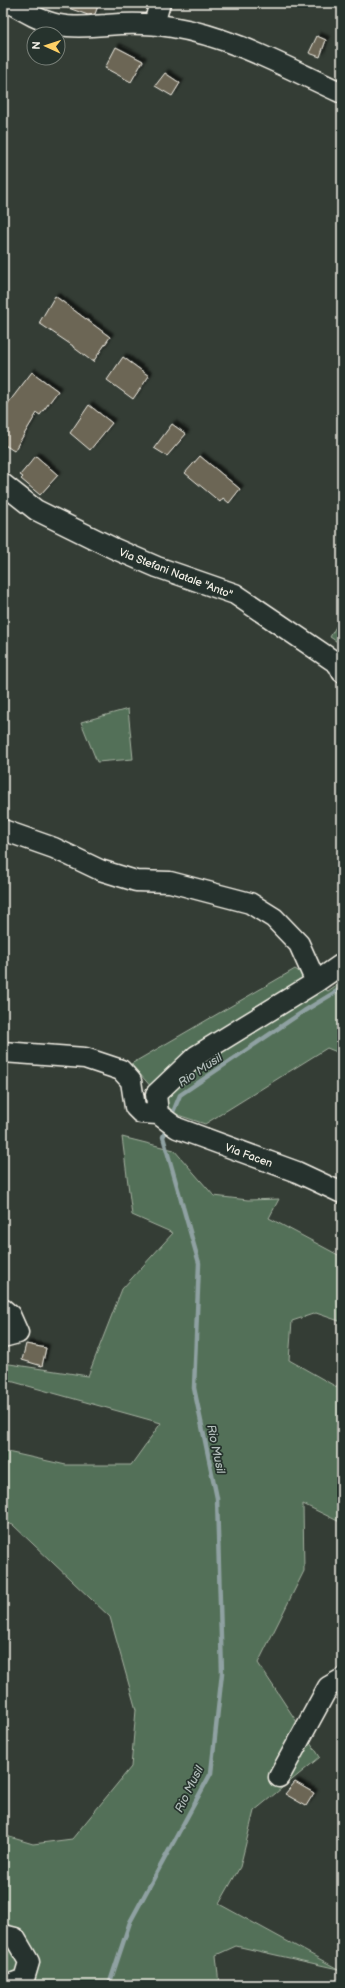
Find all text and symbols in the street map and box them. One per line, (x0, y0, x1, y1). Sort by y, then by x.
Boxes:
north arrow (26, 26, 66, 66)
text: N (30, 41, 43, 50)
street label: Via Stefani Natale "Anto" (117, 546, 235, 601)
water label: Rio Musil (175, 1050, 226, 1091)
street label: Via Facen (223, 1141, 274, 1170)
water label: Rio Musil (203, 1423, 228, 1476)
water label: Rio Musil (172, 1762, 208, 1815)

